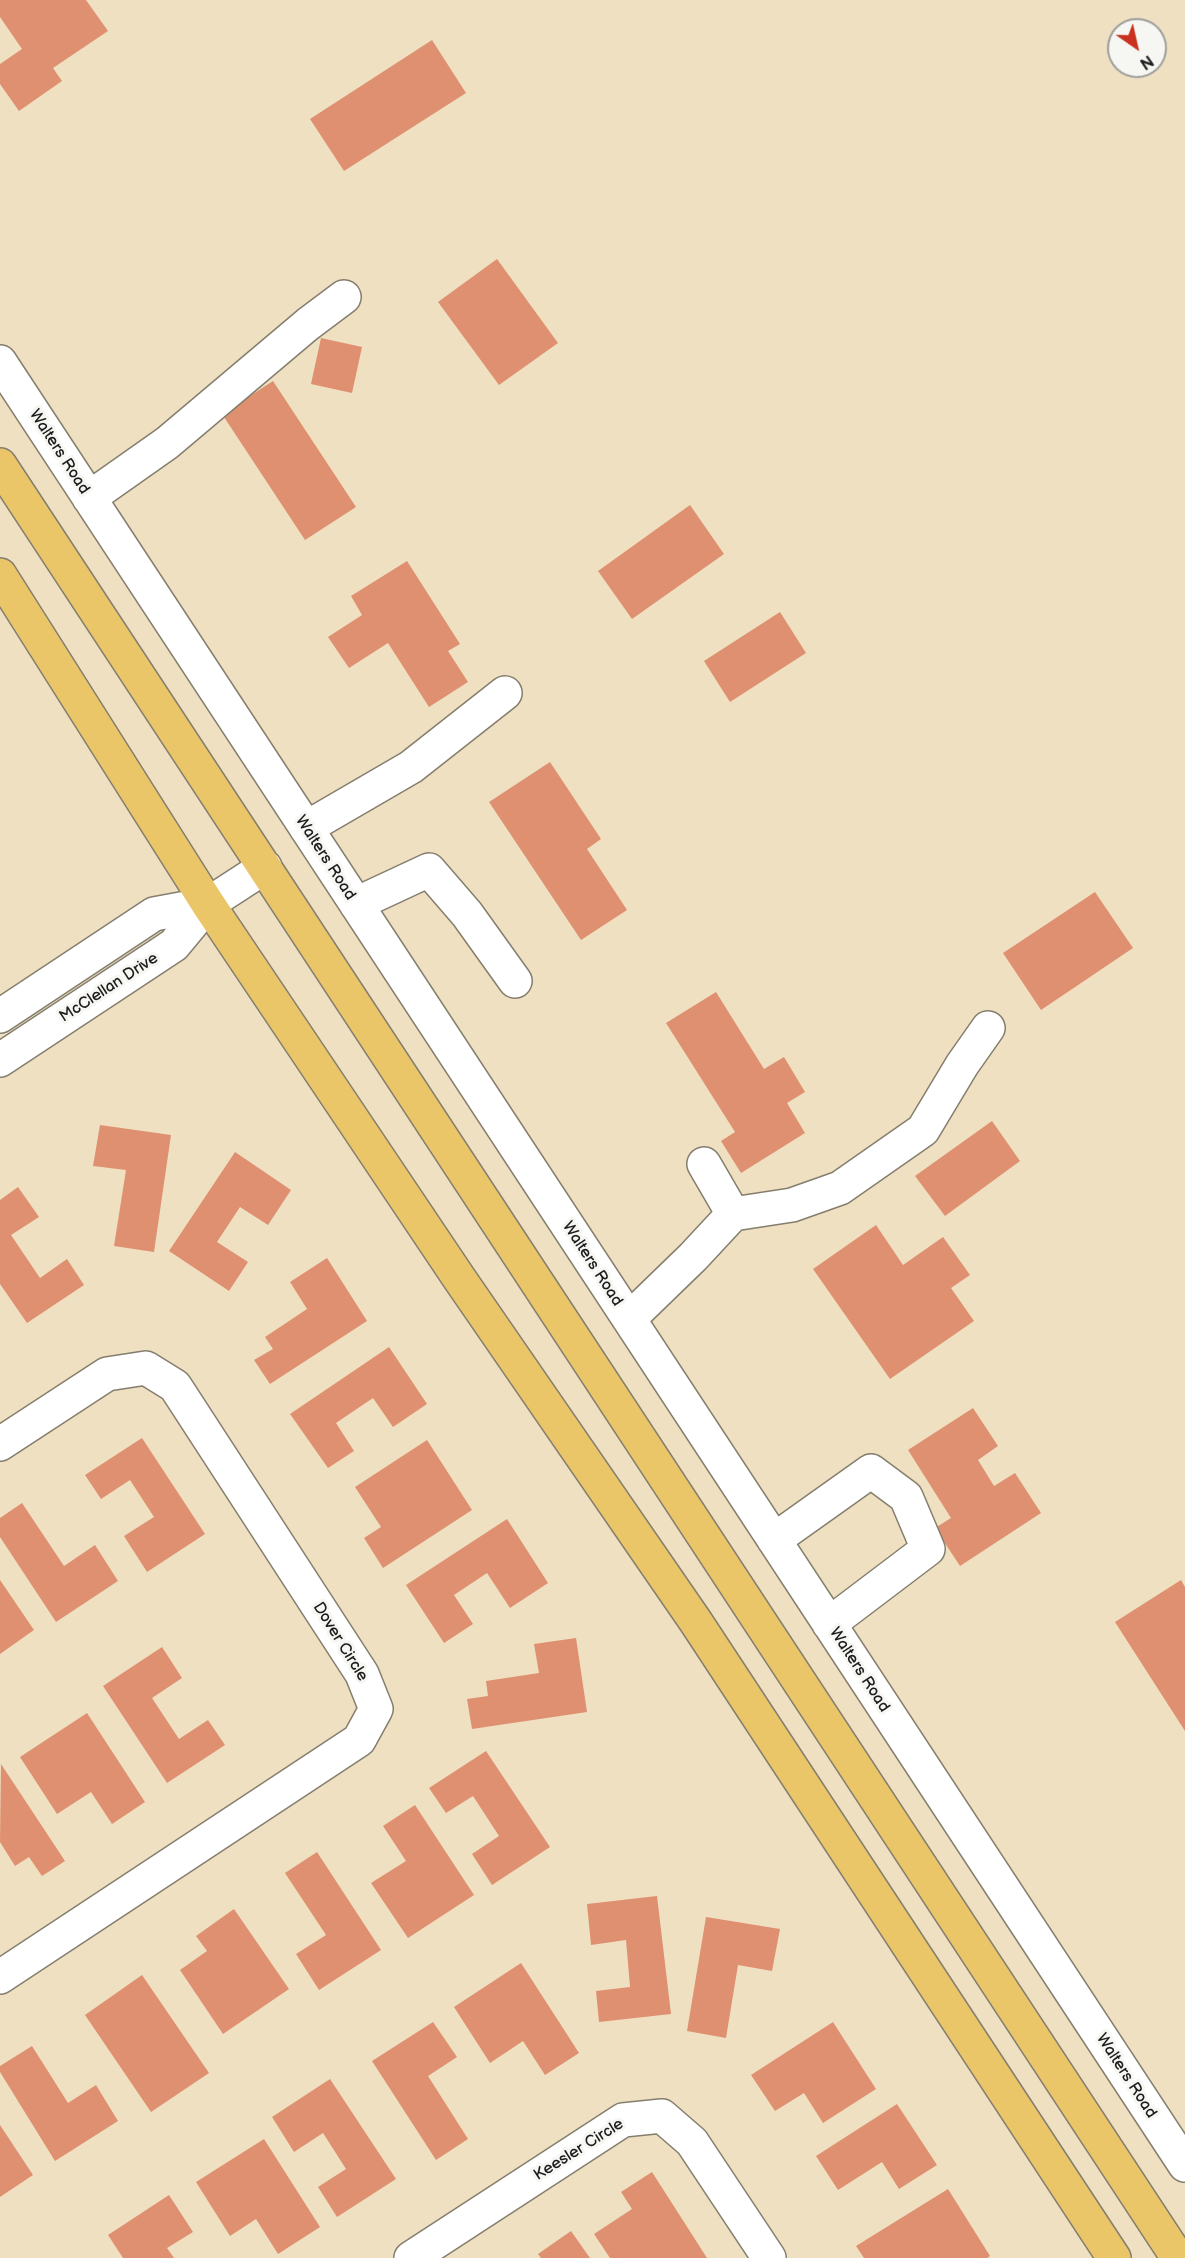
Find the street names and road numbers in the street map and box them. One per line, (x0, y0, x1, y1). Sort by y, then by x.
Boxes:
street label: Walters Road (25, 406, 93, 498)
street label: Walters Road (291, 812, 359, 904)
street label: McClellan Drive (56, 949, 162, 1027)
street label: Walters Road (558, 1218, 626, 1310)
street label: Dover Circle (308, 1599, 372, 1685)
street label: Walters Road (825, 1624, 893, 1716)
street label: Walters Road (1092, 2030, 1160, 2122)
street label: Keesler Circle (531, 2115, 627, 2185)

